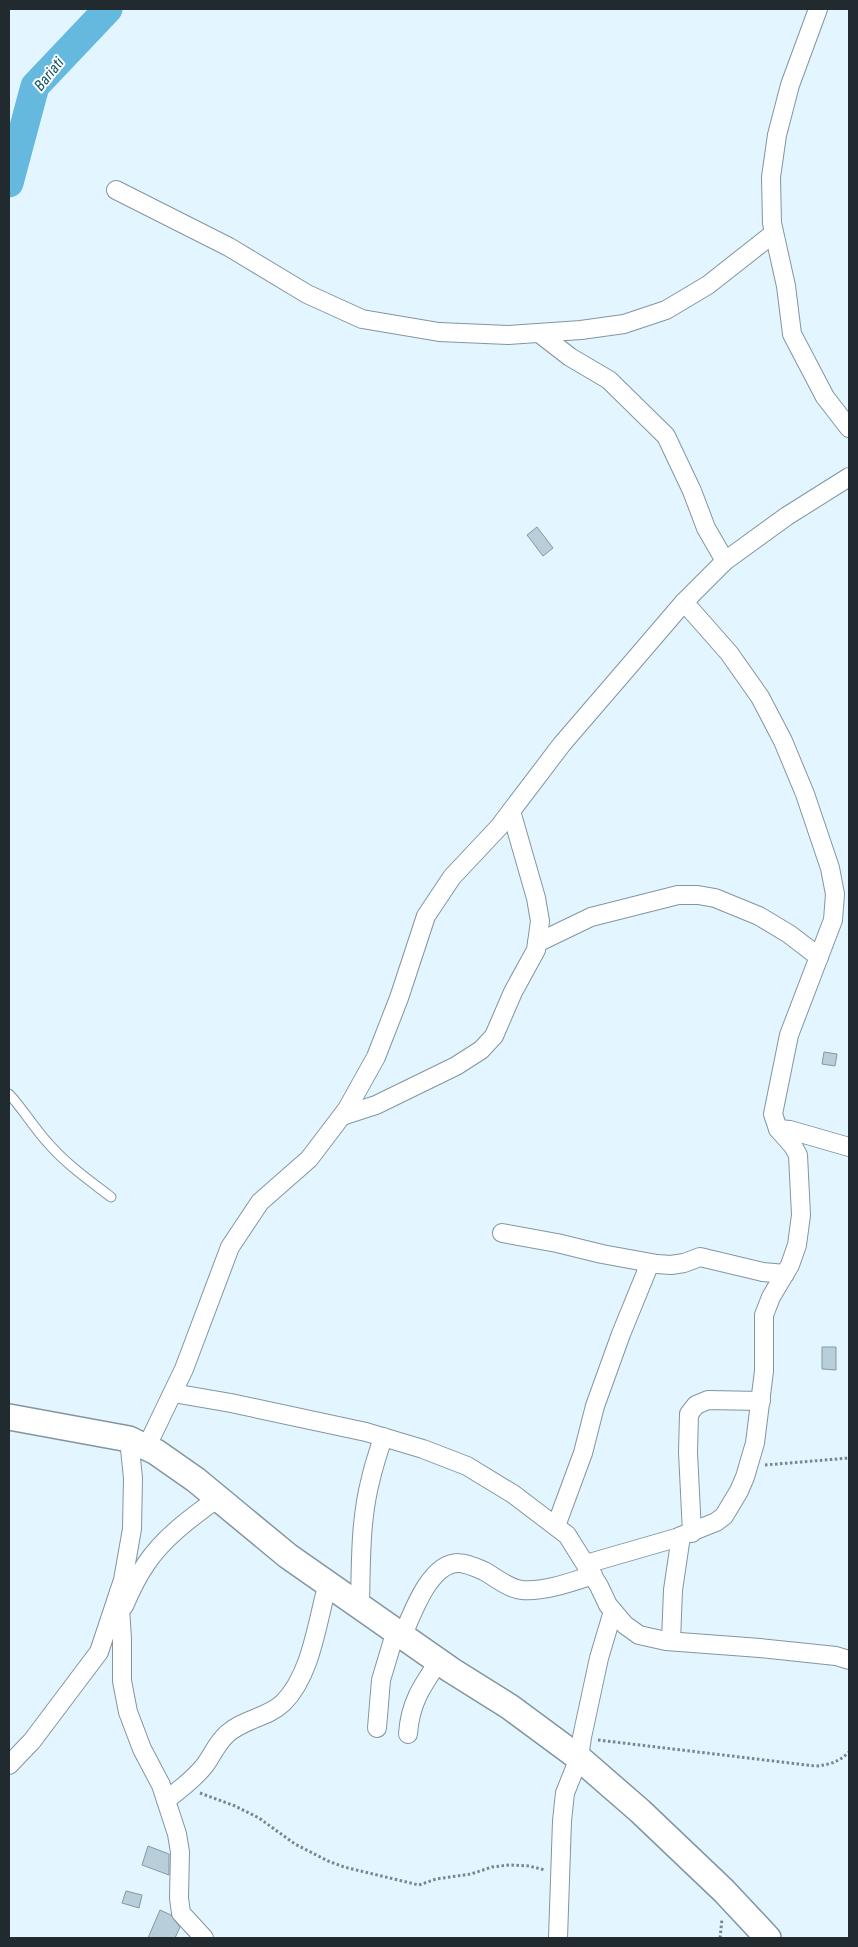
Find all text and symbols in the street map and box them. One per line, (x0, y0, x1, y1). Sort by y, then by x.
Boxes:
water label: Bariati (30, 53, 68, 94)

